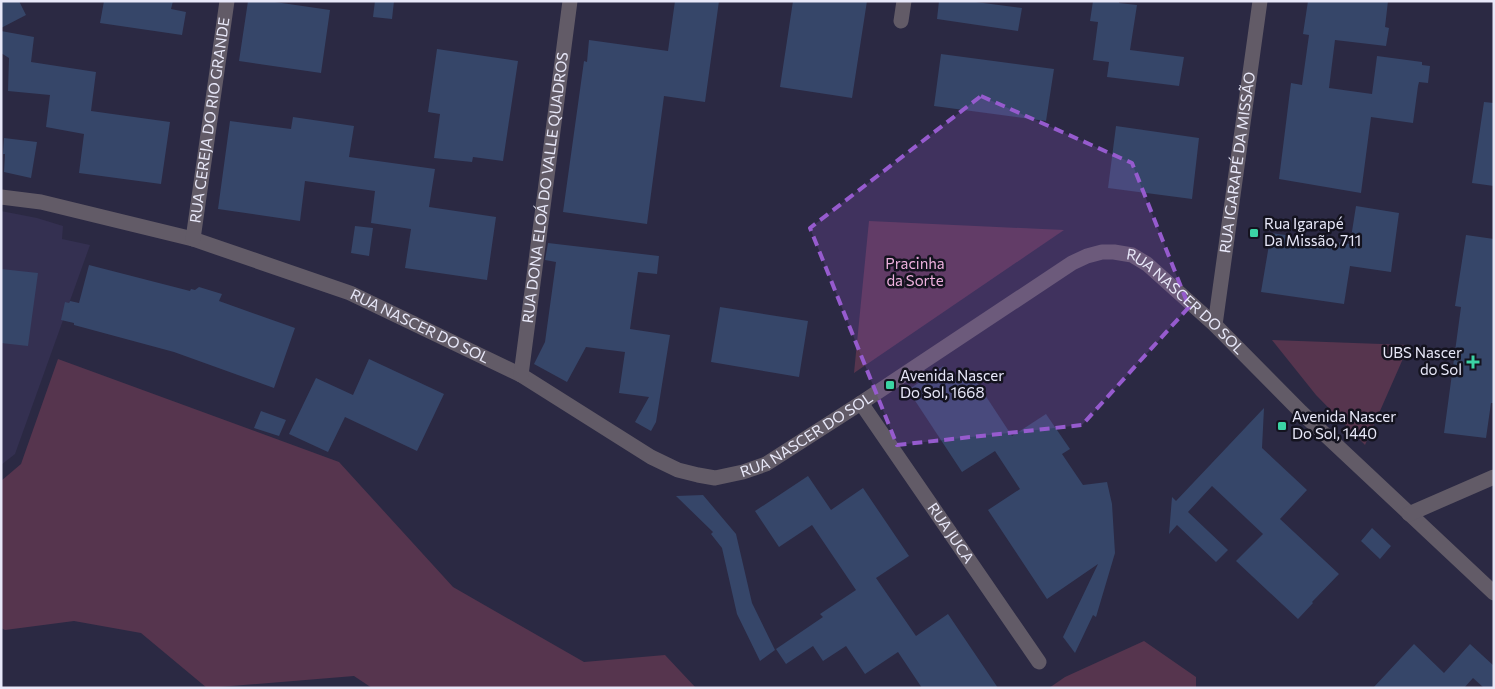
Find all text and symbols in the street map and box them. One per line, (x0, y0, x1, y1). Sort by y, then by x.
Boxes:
street label: RUA CEREJA DO RIO GRANDE (185, 16, 233, 224)
street label: RUA DONA ELOÁ DO VALLE QUADROS (518, 51, 571, 324)
street label: RUA IGARAPÉ DA MISSÃO (1215, 71, 1258, 254)
place label: Rua Igarapé Da Missão, 711 (1264, 214, 1361, 249)
marker: Rua Igarapé Da Missão, 711 (1248, 227, 1260, 239)
street label: RUA NASCER DO SOL (1125, 244, 1249, 358)
park label: Pracinha da Sorte (885, 254, 945, 289)
street label: RUA NASCER DO SOL (348, 285, 493, 367)
place label: UBS Nascer do Sol (1382, 343, 1462, 378)
marker: UBS Nascer do Sol (1466, 355, 1480, 369)
place label: Avenida Nascer Do Sol, 1668 (900, 366, 1004, 401)
marker: Avenida Nascer Do Sol, 1668 (884, 379, 896, 391)
street label: RUA NASCER DO SOL (737, 388, 876, 480)
place label: Avenida Nascer Do Sol, 1440 (1292, 407, 1396, 442)
marker: Avenida Nascer Do Sol, 1440 (1276, 420, 1288, 432)
street label: RUA JUCA (924, 499, 978, 566)

